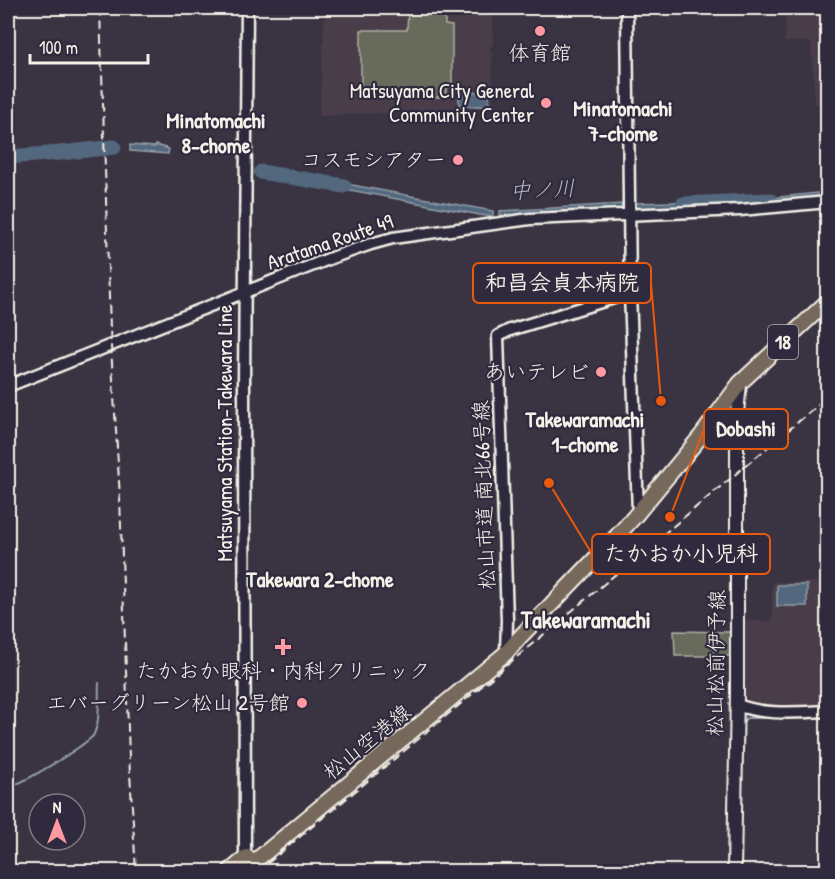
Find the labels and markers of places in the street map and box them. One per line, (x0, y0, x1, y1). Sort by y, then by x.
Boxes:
marker: 体育館 (533, 24, 547, 38)
place label: 体育館 (509, 38, 572, 67)
place label: Matsuyama City General Community Center (350, 76, 534, 129)
marker: Matsuyama City General Community Center (539, 96, 553, 110)
place label: コスモシアター (301, 145, 446, 174)
marker: コスモシアター (451, 153, 465, 167)
callout: 和昌会貞本病院 (473, 263, 651, 303)
place label: あいテレビ (484, 357, 589, 386)
marker: あいテレビ (594, 365, 608, 379)
callout: Dobashi (704, 409, 788, 449)
callout: たかおか小児科 (592, 534, 770, 574)
marker: たかおか眼科・内科クリニック (274, 638, 292, 656)
place label: たかおか眼科・内科クリニック (136, 656, 430, 685)
place label: エバーグリーン松山 2号館 (46, 688, 290, 717)
marker: エバーグリーン松山 2号館 (295, 696, 309, 710)

